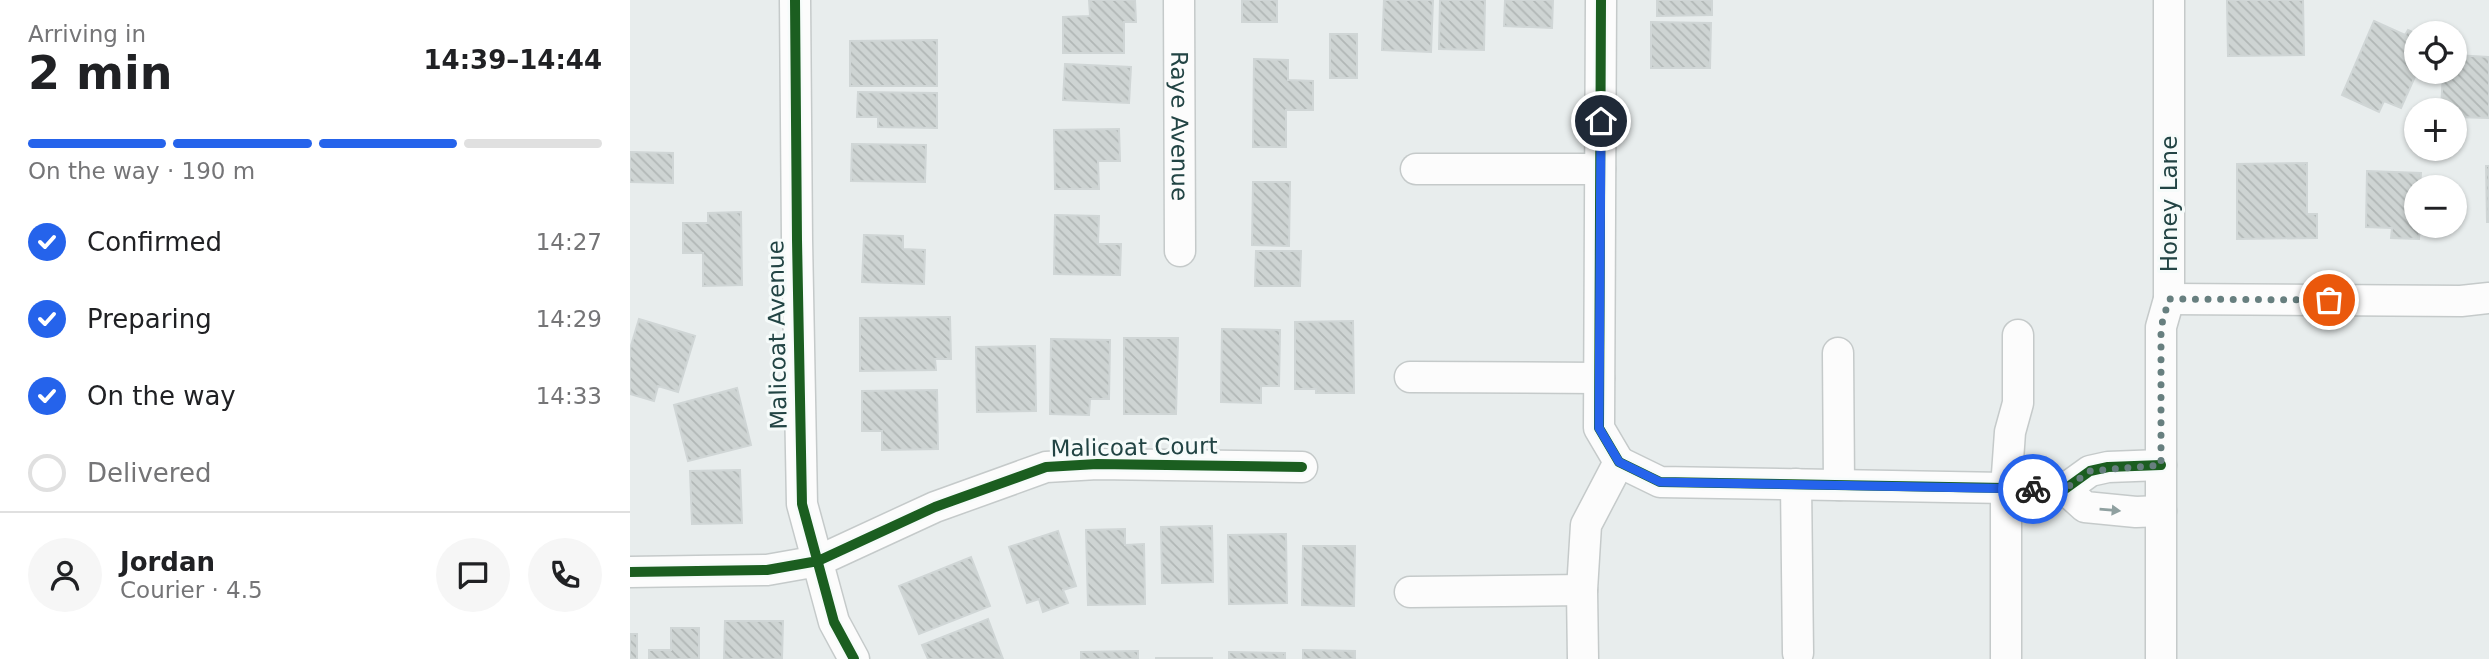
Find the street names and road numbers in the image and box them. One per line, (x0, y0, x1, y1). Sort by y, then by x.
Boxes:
street label: Raye Avenue (1166, 51, 1193, 201)
street label: Honey Lane (2156, 136, 2182, 272)
street label: Malicoat Avenue (762, 240, 792, 430)
street label: Malicoat Court (1050, 433, 1218, 461)

